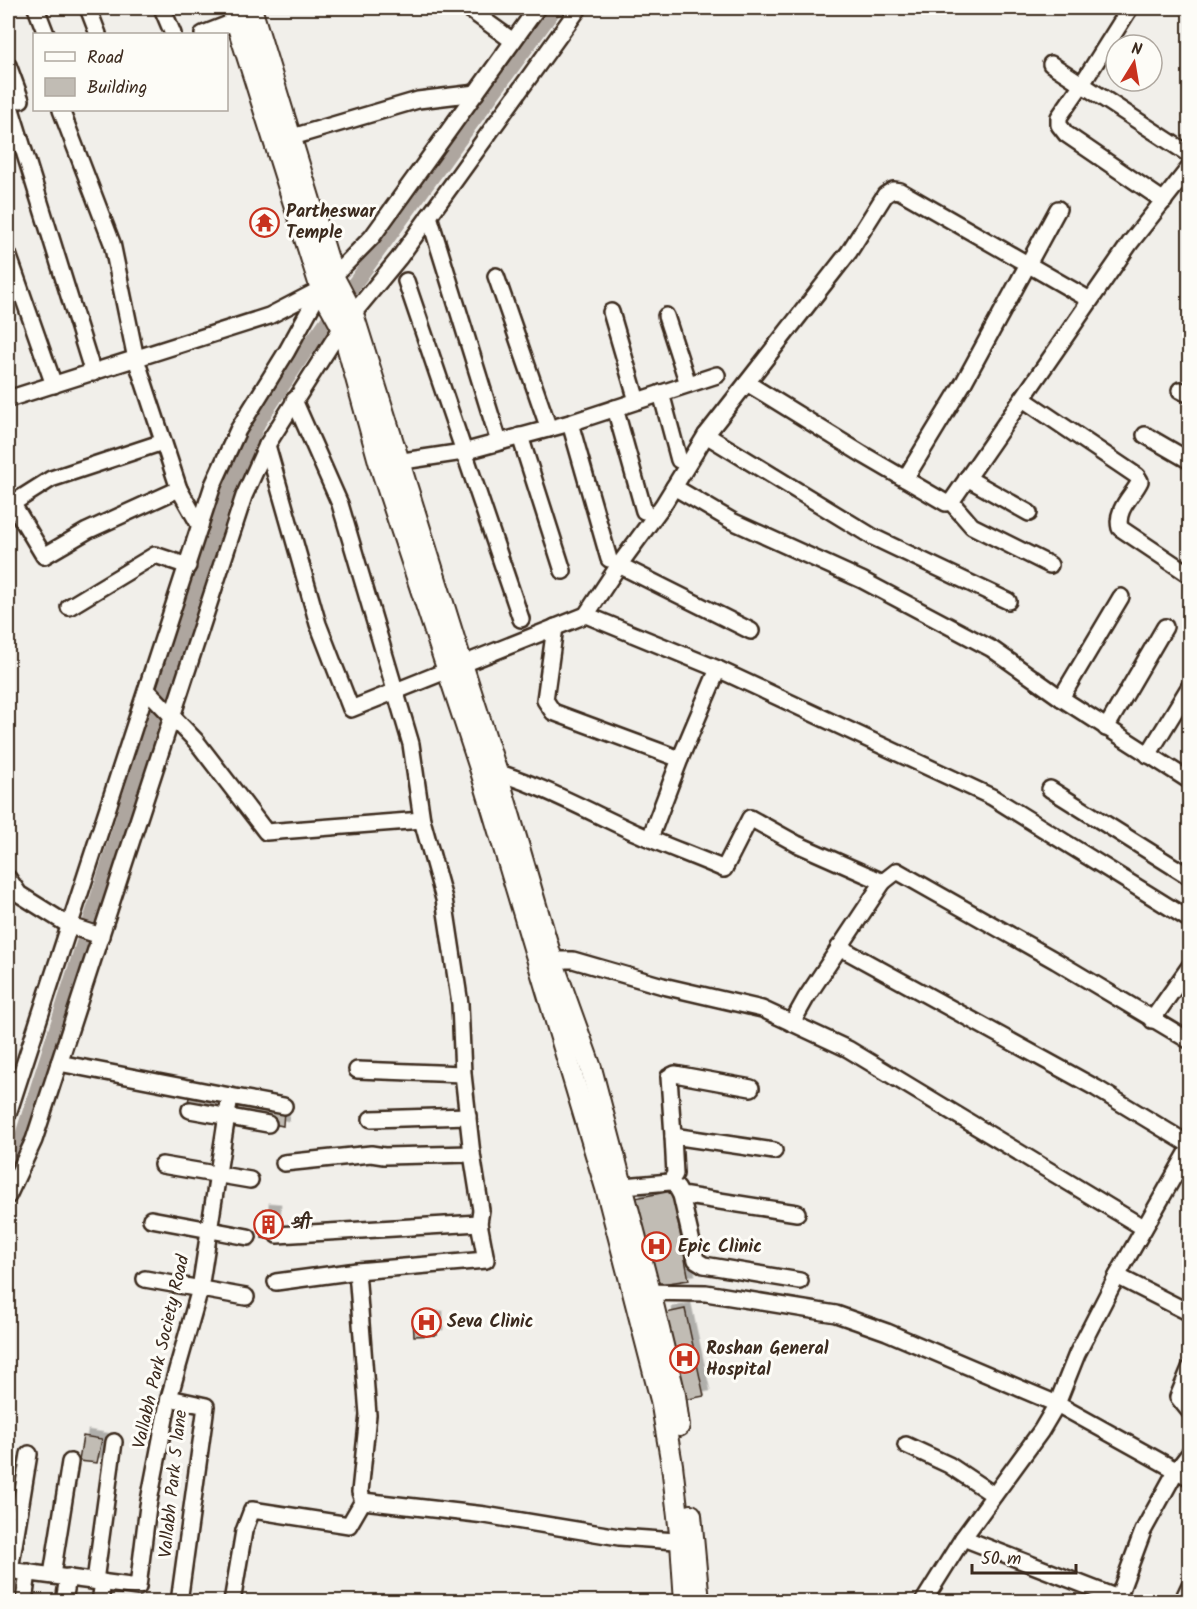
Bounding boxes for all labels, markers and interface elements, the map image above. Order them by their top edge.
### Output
legend [33,33,228,111]
north arrow [1104,33,1164,93]
text: N [1129,37,1144,63]
text: Road [87,44,124,73]
text: Building [87,74,147,103]
place label: Partheswar Temple [286,198,377,248]
temple icon: Partheswar Temple [249,206,281,238]
building icon: श्री [253,1208,285,1240]
place label: श्री [290,1210,313,1239]
hospital icon: Epic Clinic [641,1231,673,1263]
place label: Epic Clinic [678,1233,762,1262]
street label: Vallabh Park Society Road [126,1251,199,1452]
hospital icon: Seva Clinic [410,1306,442,1338]
place label: Seva Clinic [447,1308,533,1337]
place label: Roshan General Hospital [706,1335,829,1385]
hospital icon: Roshan General Hospital [669,1343,701,1375]
street label: Vallabh Park 5 lane [152,1408,196,1560]
scale bar [972,1537,1076,1575]
text: 50 m [981,1545,1021,1574]

